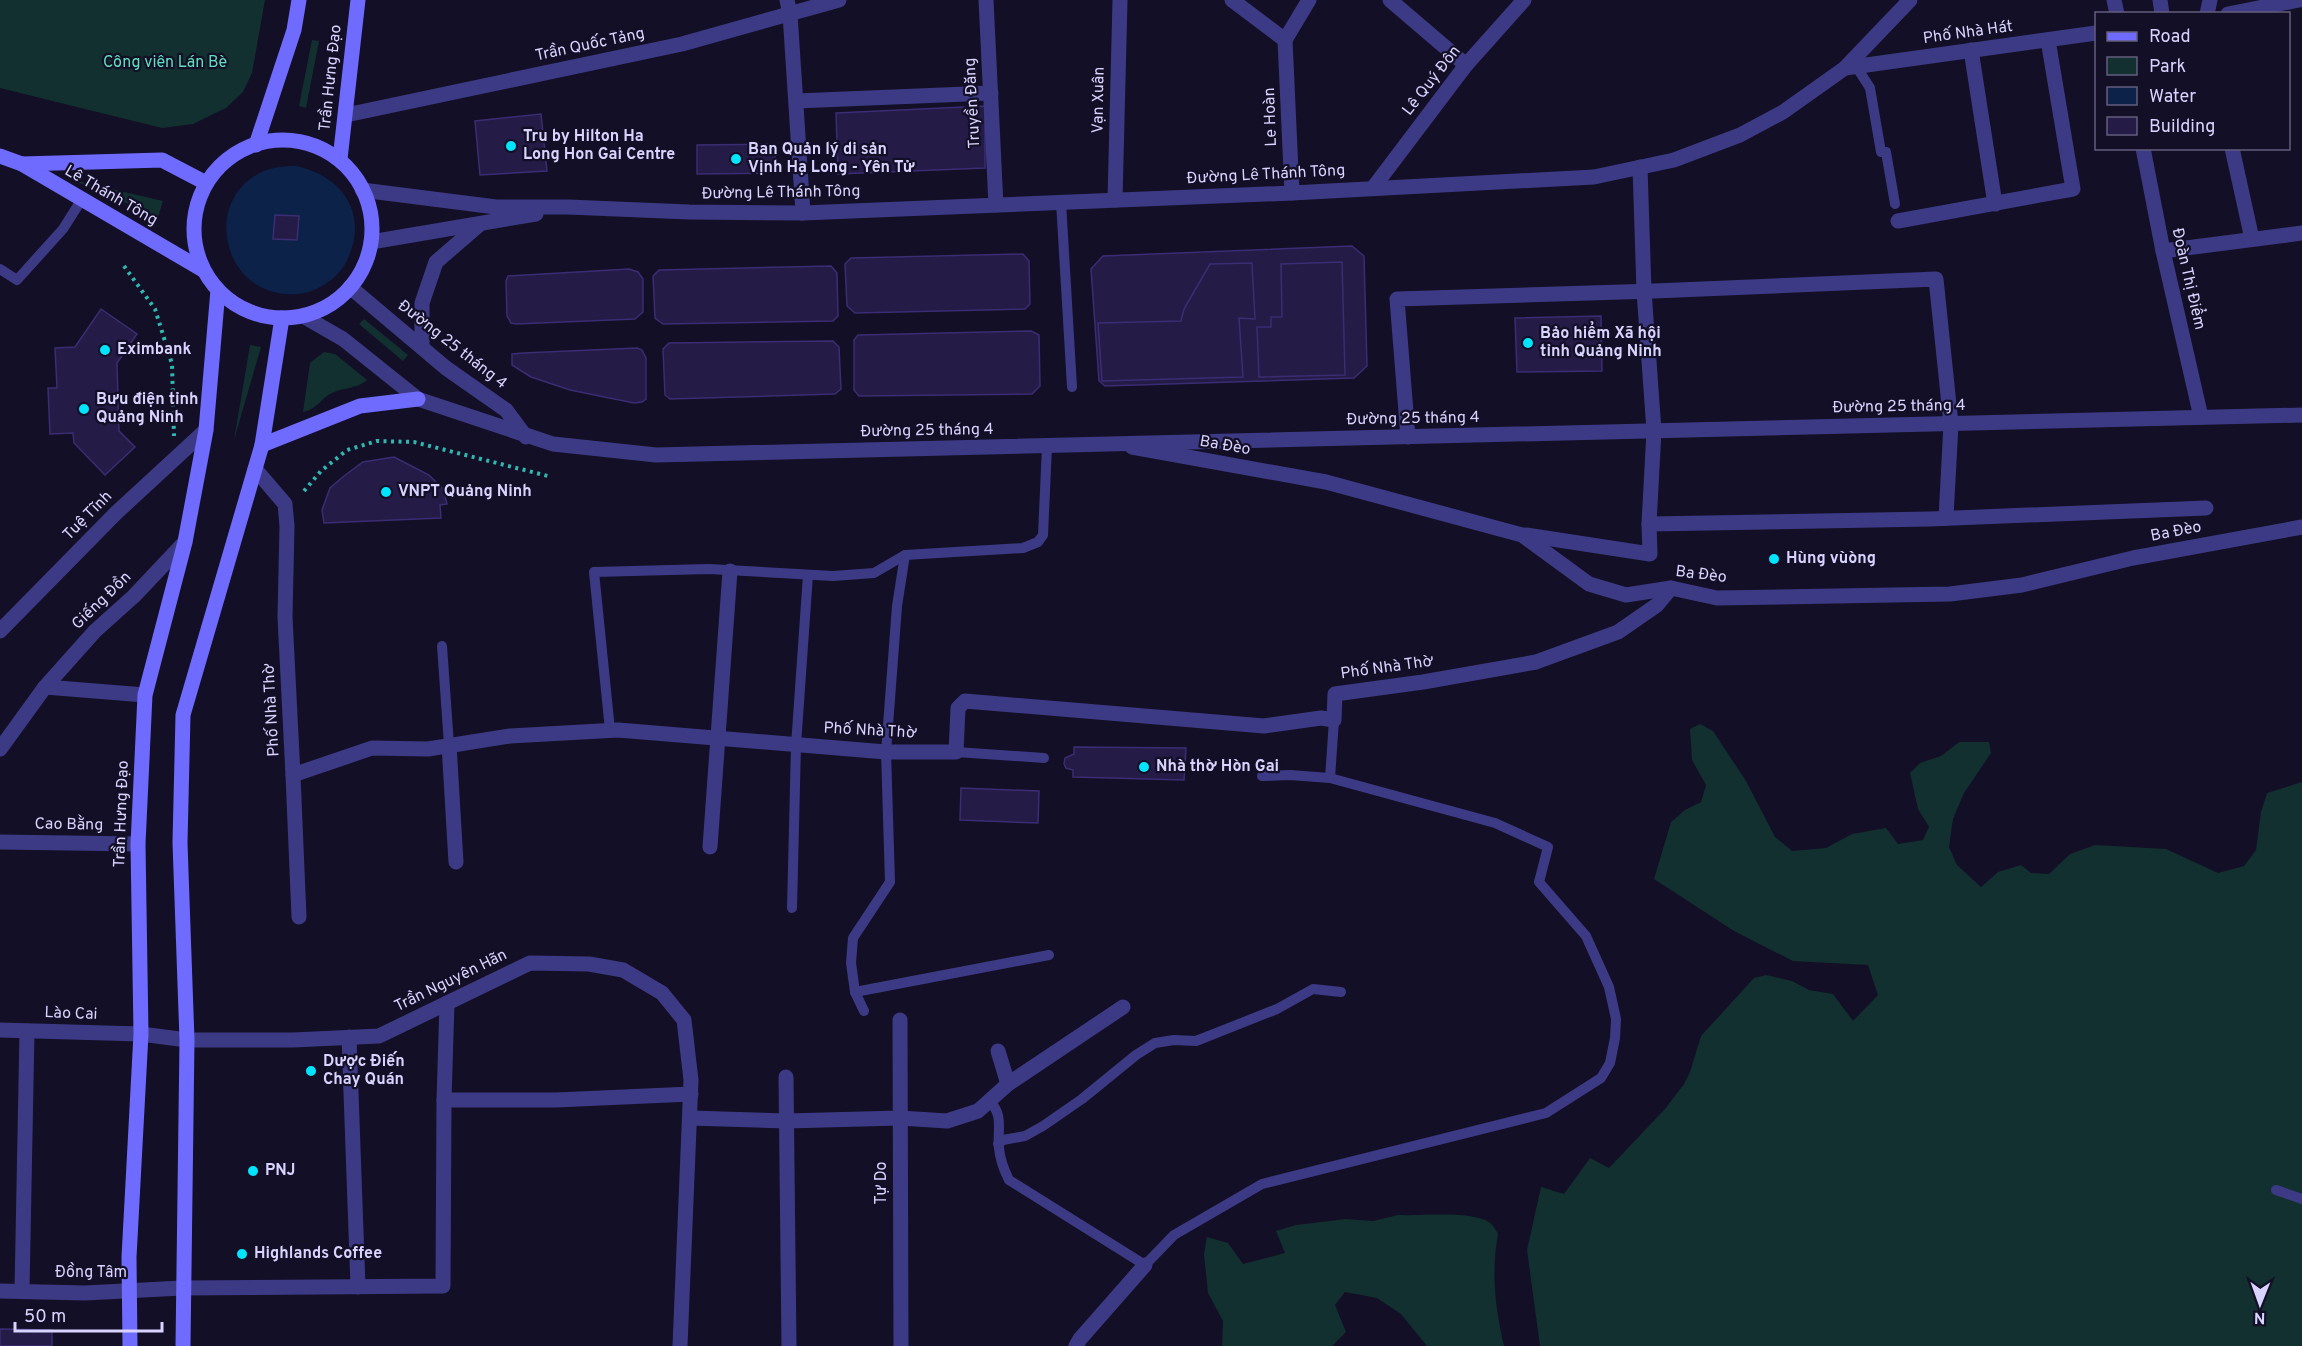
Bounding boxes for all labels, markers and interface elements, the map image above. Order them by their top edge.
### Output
legend [2095,12,2290,150]
street label: Phố Nhà Hát [1922,16,2014,49]
street label: Trần Hưng Đạo [314,23,347,132]
street label: Trần Quốc Tảng [533,23,647,66]
text: Road [2149,26,2191,49]
street label: Lê Quý Đôn [1398,42,1466,120]
park label: Công viên Lán Bè [103,53,227,73]
text: Park [2149,56,2186,79]
street label: Truyền Đăng [960,57,985,149]
street label: Vạn Xuân [1088,66,1110,134]
text: Water [2149,86,2196,109]
street label: Le Hoàn [1260,87,1282,147]
text: Building [2149,116,2215,139]
place label: Tru by Hilton Ha Long Hon Gai Centre [523,127,675,165]
marker: Tru by Hilton Ha Long Hon Gai Centre [504,139,518,153]
place label: Ban Quản lý di sản Vịnh Hạ Long - Yên Tử [748,140,915,178]
marker: Ban Quản lý di sản Vịnh Hạ Long - Yên Tử [729,152,743,166]
street label: Lê Thánh Tông [61,161,161,231]
street label: Đường Lê Thánh Tông [1186,161,1346,189]
street label: Đường Lê Thánh Tông [701,182,861,204]
street label: Đoàn Thị Điểm [2167,225,2212,332]
street label: Đường 25 tháng 4 [393,296,511,394]
place label: Bảo hiểm Xã hội tỉnh Quảng Ninh [1540,320,1662,362]
marker: Bảo hiểm Xã hội tỉnh Quảng Ninh [1521,336,1535,350]
place label: Eximbank [117,340,192,360]
marker: Eximbank [98,343,112,357]
place label: Bưu điện tỉnh Quảng Ninh [96,390,199,428]
street label: Đường 25 tháng 4 [1832,396,1966,418]
marker: Bưu điện tỉnh Quảng Ninh [77,402,91,416]
street label: Đường 25 tháng 4 [1346,408,1480,430]
street label: Đường 25 tháng 4 [860,420,994,442]
street label: Ba Đèo [1198,432,1252,460]
place label: VNPT Quảng Ninh [398,482,532,502]
marker: VNPT Quảng Ninh [379,485,393,499]
street label: Tuệ Tĩnh [59,487,117,545]
street label: Ba Đèo [2149,517,2203,547]
place label: Hùng vùòng [1786,549,1876,569]
marker: Hùng vùòng [1767,552,1781,566]
street label: Ba Đèo [1674,562,1728,588]
street label: Giếng Đồn [67,567,136,634]
street label: Phố Nhà Thờ [1339,651,1435,684]
street label: Phố Nhà Thờ [259,663,284,757]
street label: Phố Nhà Thờ [823,718,917,743]
place label: Nhà thờ Hòn Gai [1156,757,1279,777]
street label: Trần Hưng Đạo [109,760,134,868]
marker: Nhà thờ Hòn Gai [1137,760,1151,774]
street label: Cao Bằng [34,812,104,836]
street label: Trần Nguyên Hãn [391,944,511,1017]
street label: Lào Cai [44,1003,98,1025]
place label: Dược Điến Chay Quán [323,1051,405,1090]
marker: Dược Điến Chay Quán [304,1064,318,1078]
place label: PNJ [265,1161,295,1181]
street label: Tự Do [872,1161,892,1205]
marker: PNJ [246,1164,260,1178]
place label: Highlands Coffee [254,1244,382,1264]
marker: Highlands Coffee [235,1247,249,1261]
street label: Đồng Tâm [55,1262,127,1283]
north arrow [2230,1274,2290,1334]
scale bar [15,1295,162,1333]
text: 50 m [24,1306,66,1329]
text: N [2254,1307,2266,1327]

